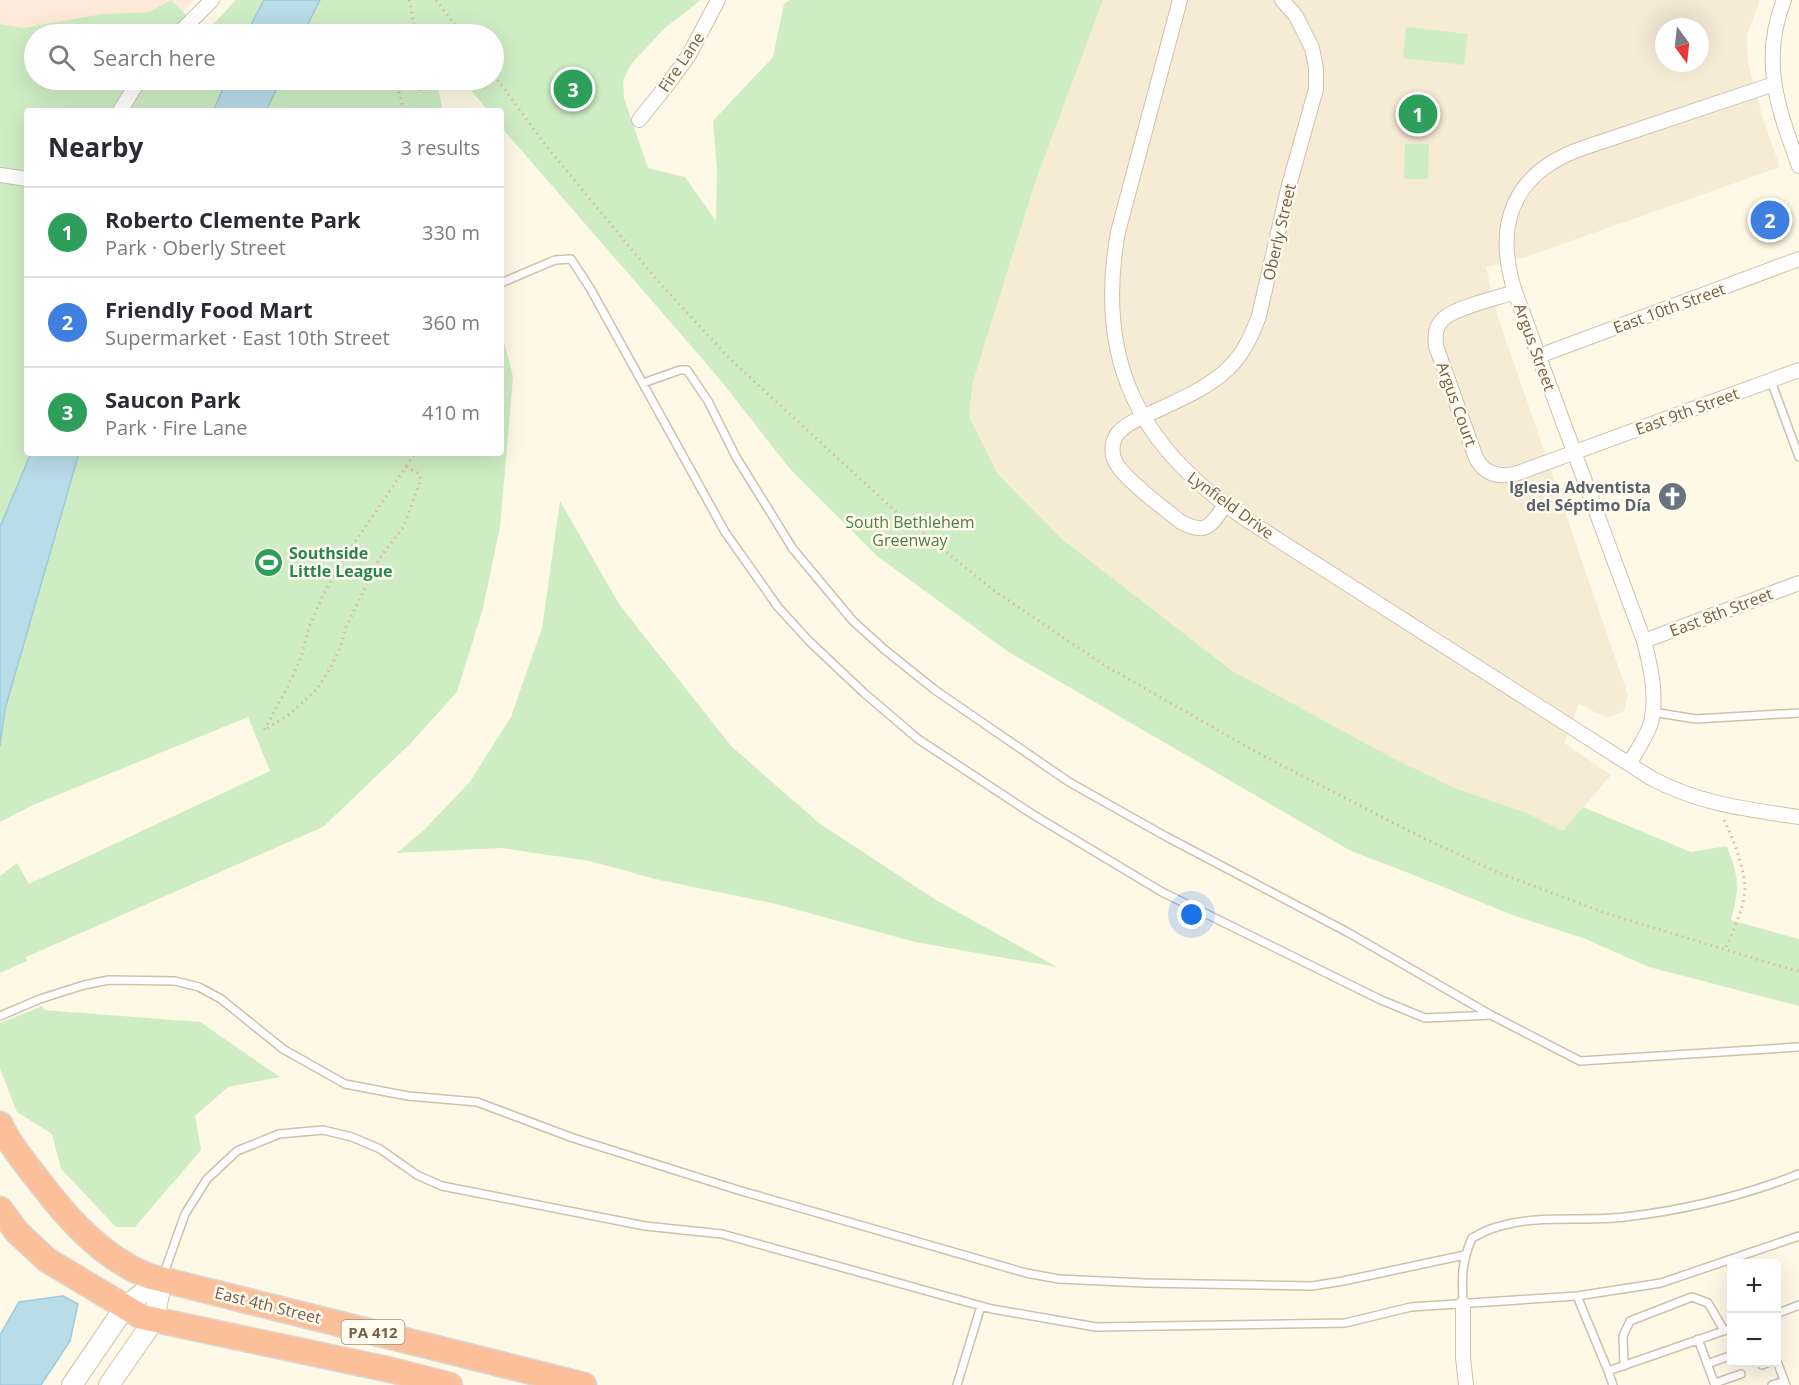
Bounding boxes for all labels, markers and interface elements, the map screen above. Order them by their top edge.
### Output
north arrow [1655,18,1709,72]
search box [24,24,504,90]
street label: Fire Lane [653,28,709,96]
icon: search [45,41,78,74]
text: Search here [93,42,216,72]
pin: 3 [554,66,592,112]
pin: 1 [1398,92,1438,136]
text: Nearby [48,129,143,165]
text: 3 results [400,134,480,161]
street label: Oberly Street [1257,181,1301,283]
pin: 2 [1750,198,1790,242]
text: Roberto Clemente Park [105,204,361,234]
text: 1 [62,219,73,246]
text: 330 m [422,219,480,246]
text: Park · Oberly Street [105,234,286,261]
street label: East 10th Street [1610,277,1728,339]
text: Friendly Food Mart [105,294,313,324]
street label: Argus Street [1509,300,1561,394]
text: 2 [62,309,73,336]
text: 360 m [422,309,480,336]
text: Supermarket · East 10th Street [105,324,390,351]
street label: Argus Court [1431,359,1483,450]
street label: East 9th Street [1632,382,1742,440]
text: Saucon Park [105,384,241,414]
text: 3 [62,399,73,426]
text: 410 m [422,399,480,426]
text: Park · Fire Lane [105,414,248,441]
street label: Lynfield Drive [1183,466,1279,544]
place label: Iglesia Adventista del Séptimo Día [1509,476,1651,516]
church icon: Iglesia Adventista del Séptimo Día [1656,480,1688,512]
park label: South Bethlehem Greenway [845,511,975,551]
place label: Southside Little League [289,542,392,582]
sports icon: Southside Little League [252,546,284,578]
street label: East 8th Street [1666,582,1776,642]
your location [1177,900,1206,929]
map controls [1727,1259,1781,1367]
button: + [1727,1259,1781,1313]
street label: East 4th Street [213,1281,324,1329]
button: − [1727,1313,1781,1367]
road number: PA 412 [342,1320,404,1344]

